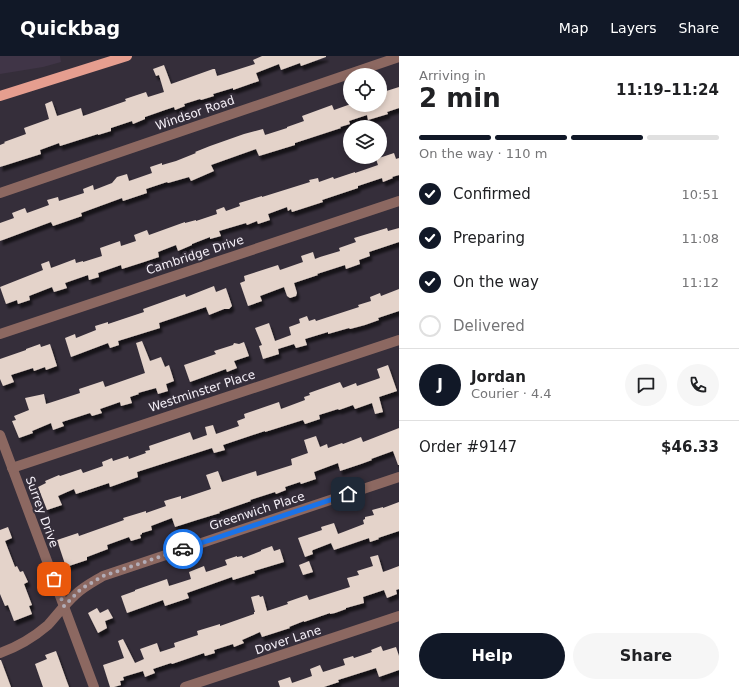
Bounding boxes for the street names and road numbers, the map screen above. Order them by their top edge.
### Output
street label: Windsor Road [154,93,236,133]
street label: Cambridge Drive [144,233,246,277]
street label: Westminster Place [147,367,257,415]
street label: Surrey Drive [23,474,61,550]
street label: Greenwich Place [208,489,306,533]
street label: Dover Lane [253,623,323,657]

